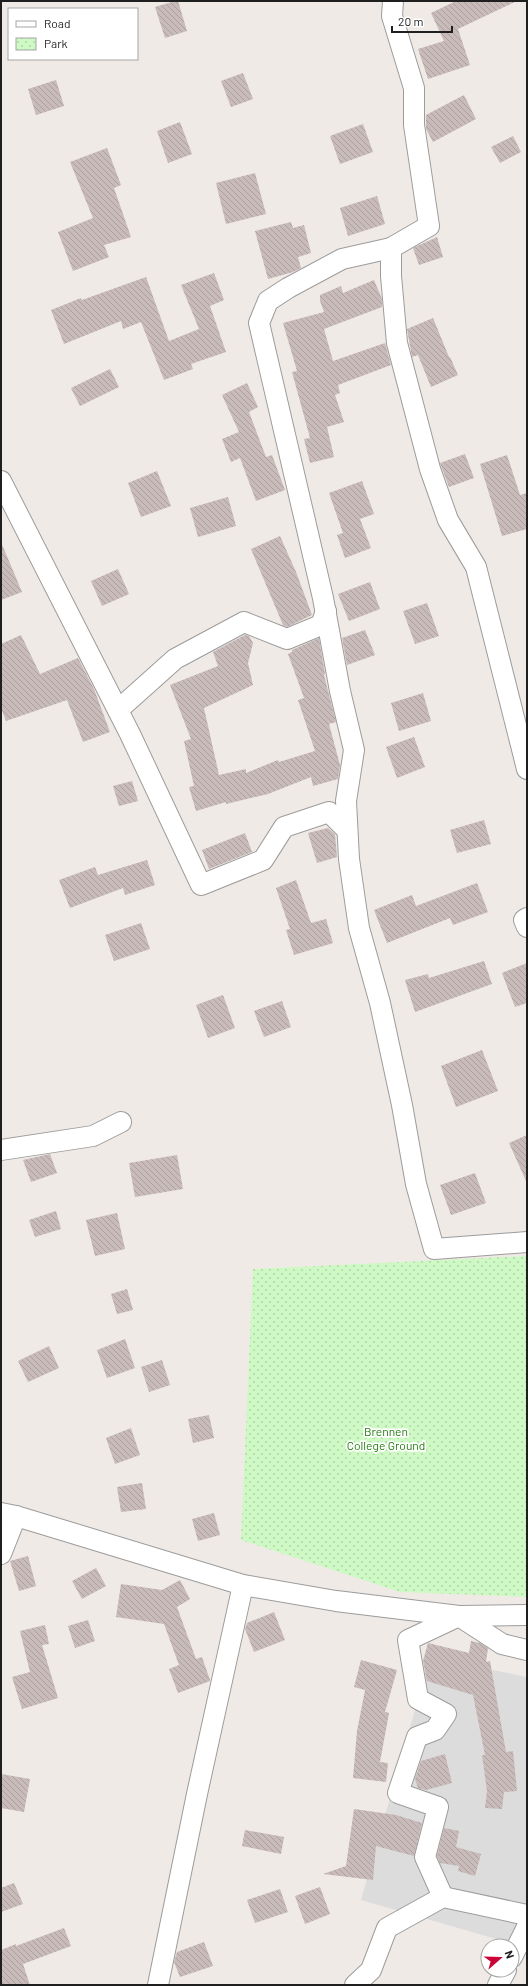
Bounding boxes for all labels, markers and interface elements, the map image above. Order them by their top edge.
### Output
legend [8,8,138,60]
scale bar [392,8,452,34]
text: 20 m [398,14,424,28]
text: Road [44,16,71,30]
text: Park [44,36,68,50]
park label: Brennen College Ground [347,1424,425,1452]
north arrow [480,1938,520,1978]
text: N [503,1949,517,1960]

